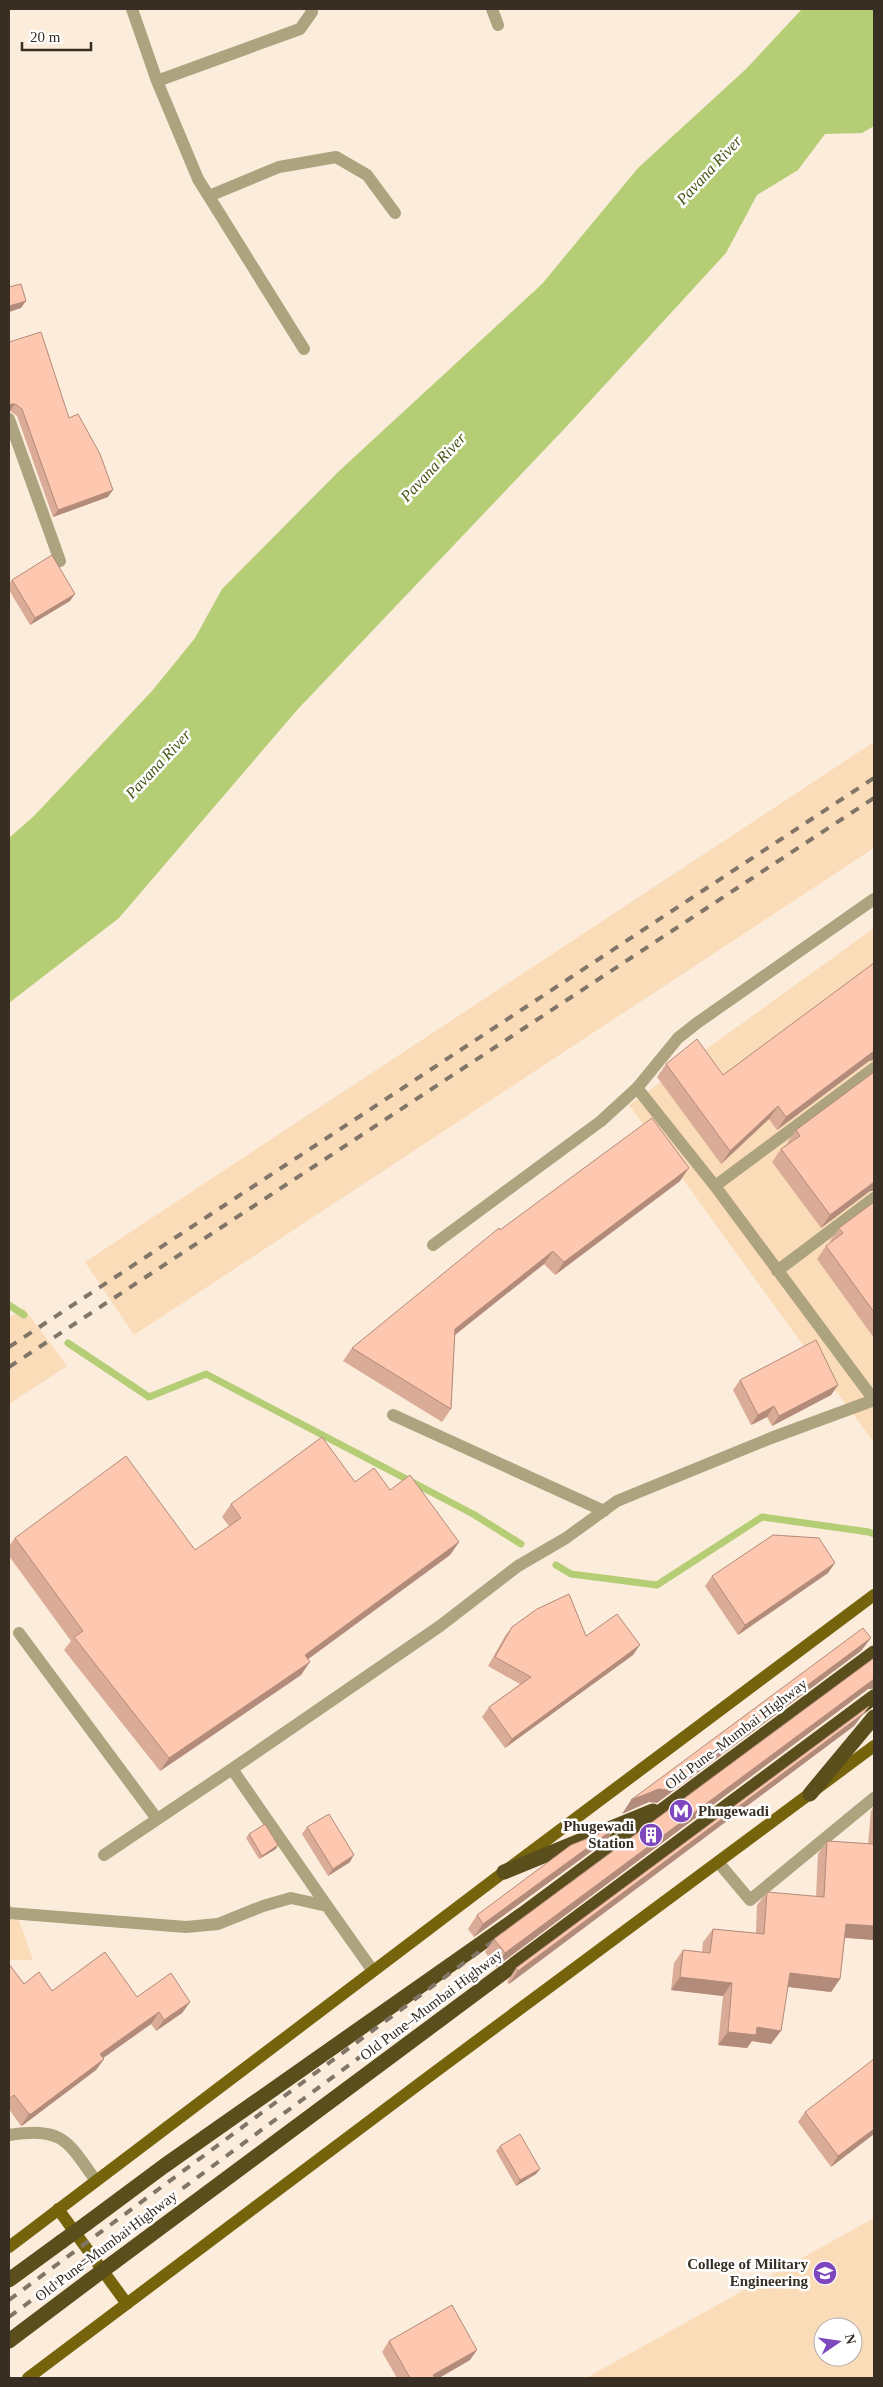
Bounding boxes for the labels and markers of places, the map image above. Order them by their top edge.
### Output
metro station icon: Phugewadi [668,1798,694,1824]
place label: Phugewadi [698,1803,769,1819]
place label: Phugewadi Station [563,1818,635,1851]
building icon: Phugewadi Station [638,1822,664,1848]
place label: College of Military Engineering [687,2256,808,2289]
school or university icon: College of Military Engineering [812,2260,838,2286]

